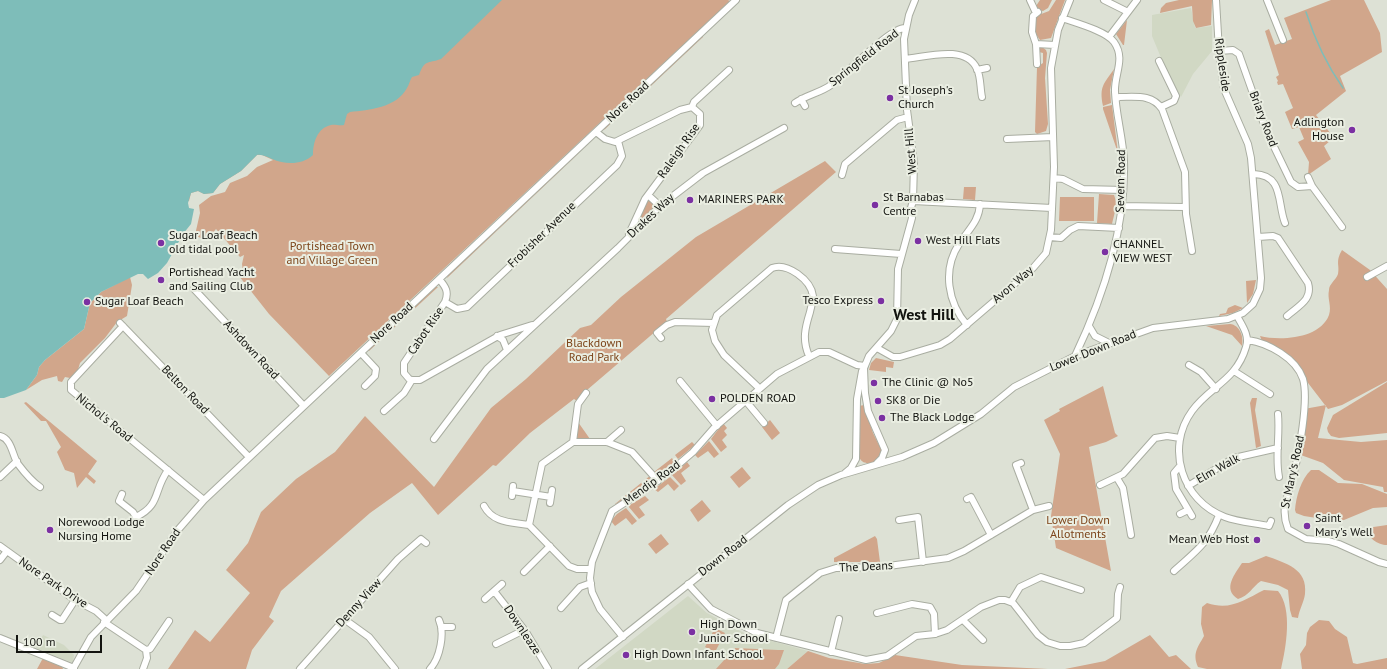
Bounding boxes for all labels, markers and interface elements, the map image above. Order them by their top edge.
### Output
street label: Springfield Road [826,26,902,90]
street label: Rippleside [1211,37,1233,93]
street label: Nore Road [604,79,652,125]
place label: St Joseph's Church [898,84,953,112]
street label: Briary Road [1246,89,1280,149]
marker: St Joseph's Church [885,93,895,103]
place label: Adlington House [1294,116,1344,144]
street label: Raleigh Rise [655,121,703,181]
marker: Adlington House [1347,125,1357,135]
street label: West Hill [902,127,920,175]
street label: Severn Road [1113,149,1129,213]
street label: Drakes Way [625,191,677,241]
place label: St Barnabas Centre [883,191,944,219]
place label: MARINERS PARK [698,193,784,207]
marker: MARINERS PARK [685,195,695,205]
street label: Frobisher Avenue [505,199,579,271]
marker: St Barnabas Centre [870,200,880,210]
place label: Sugar Loaf Beach old tidal pool [169,229,257,257]
place label: West Hill Flats [926,234,1000,248]
marker: West Hill Flats [913,236,923,246]
marker: Sugar Loaf Beach old tidal pool [156,238,166,248]
place label: CHANNEL VIEW WEST [1113,238,1172,266]
park label: Portishead Town and Village Green [287,240,377,268]
marker: CHANNEL VIEW WEST [1100,247,1110,257]
street label: Avon Way [990,263,1036,307]
place label: Portishead Yacht and Sailing Club [169,266,255,294]
marker: Portishead Yacht and Sailing Club [156,275,166,285]
place label: Tesco Express [803,294,873,308]
place label: Sugar Loaf Beach [95,295,183,309]
marker: Tesco Express [876,296,886,306]
marker: Sugar Loaf Beach [82,297,92,307]
street label: Nore Road [368,300,416,346]
street label: Cabot Rise [405,304,447,358]
district label: West Hill [893,305,955,325]
street label: Ashdown Road [220,318,282,382]
street label: Lower Down Road [1048,327,1138,375]
park label: Blackdown Road Park [566,337,622,365]
street label: Belton Road [158,363,212,417]
place label: The Clinic @ No5 [882,376,974,390]
marker: The Clinic @ No5 [869,378,879,388]
street label: Nichol's Road [73,391,135,445]
place label: POLDEN ROAD [720,392,796,406]
marker: POLDEN ROAD [707,394,717,404]
place label: SK8 or Die [886,394,940,408]
marker: SK8 or Die [873,396,883,406]
place label: The Black Lodge [890,411,974,425]
marker: The Black Lodge [877,413,887,423]
street label: St Mary's Road [1278,434,1308,510]
street label: Elm Walk [1194,451,1242,487]
street label: Mendip Road [621,458,683,508]
place label: Saint Mary's Well [1315,512,1373,540]
park label: Lower Down Allotments [1046,514,1110,542]
place label: Norewood Lodge Nursing Home [58,516,145,544]
marker: Saint Mary's Well [1302,521,1312,531]
marker: Norewood Lodge Nursing Home [45,525,55,535]
street label: Nore Road [142,526,184,578]
street label: Down Road [696,532,750,580]
place label: Mean Web Host [1169,533,1249,547]
marker: Mean Web Host [1252,535,1262,545]
street label: Nore Park Drive [16,555,90,611]
street label: The Deans [839,558,893,576]
street label: Denny View [333,576,385,630]
street label: Downleaze [500,603,544,657]
place label: High Down Junior School [700,618,768,646]
scale bar [18,627,104,653]
marker: High Down Junior School [687,627,697,637]
text: 100 m [23,634,56,649]
place label: High Down Infant School [634,648,763,662]
marker: High Down Infant School [621,650,631,660]

